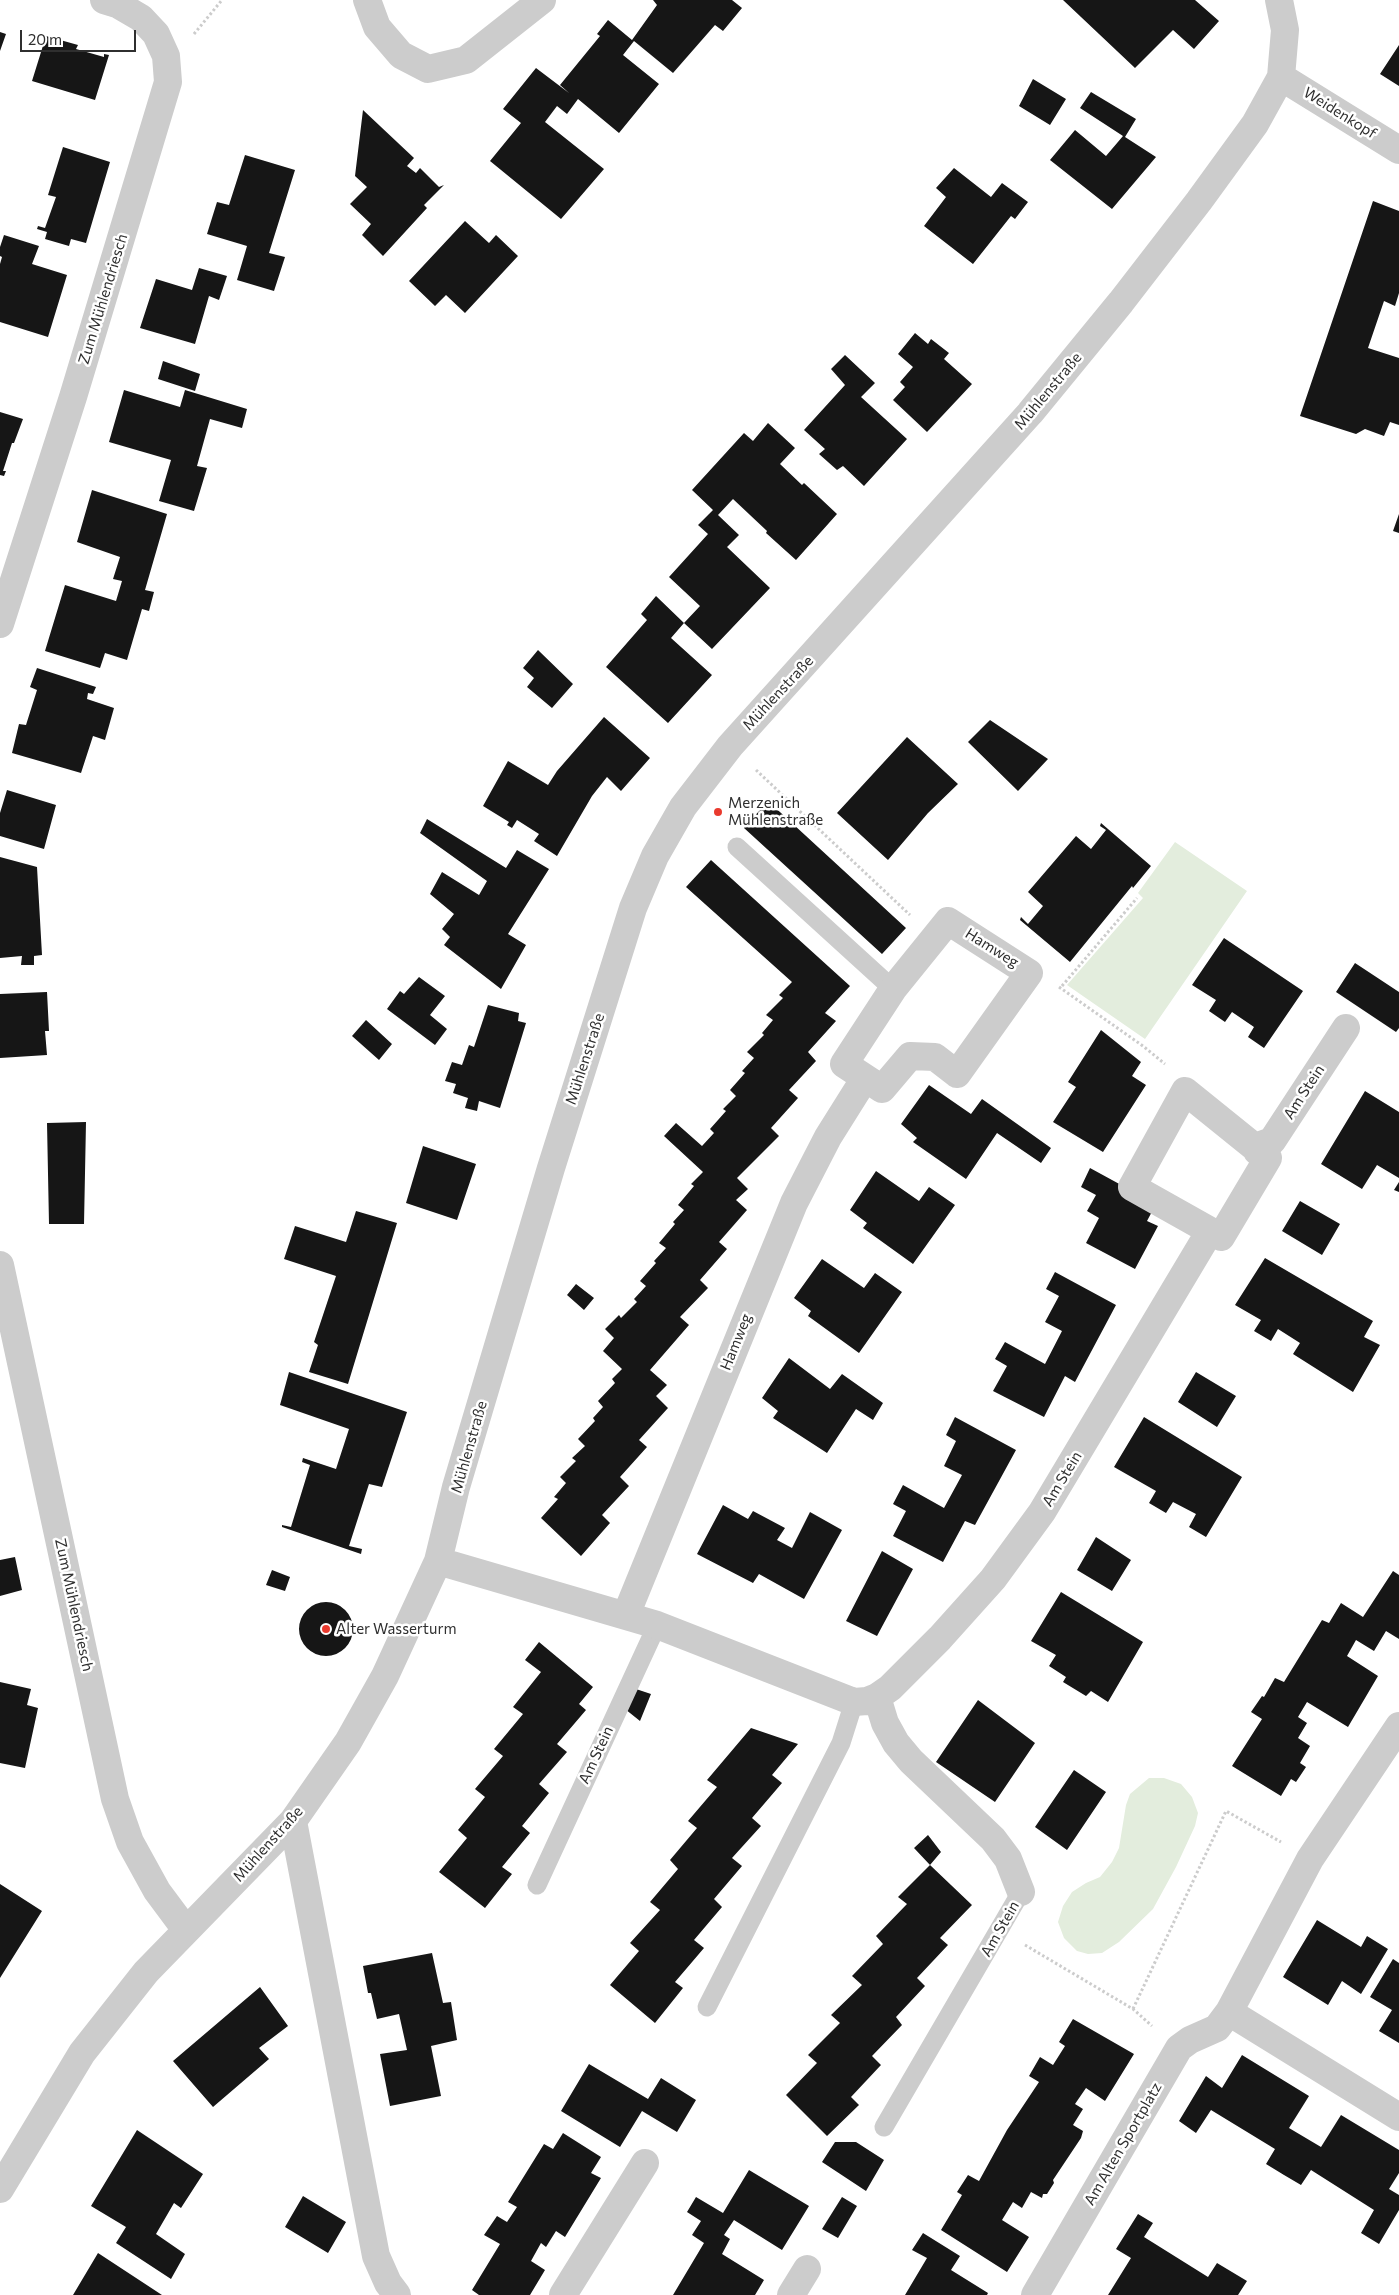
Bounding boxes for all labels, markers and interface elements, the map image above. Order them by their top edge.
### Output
scale bar [22,20,139,52]
text: 20 m [28,30,62,48]
street label: Weidenkopf [1300,83,1380,143]
street label: Zum Mühlendriesch [75,232,131,366]
street label: Mühlenstraße [1010,349,1086,433]
street label: Mühlenstraße [739,652,817,734]
place label: Merzenich Mühlenstraße [728,794,823,829]
marker: Merzenich Mühlenstraße [712,806,724,818]
street label: Hamweg [962,925,1022,971]
street label: Mühlenstraße [562,1011,608,1107]
street label: Am Stein [1280,1061,1328,1123]
street label: Hamweg [716,1311,756,1373]
street label: Mühlenstraße [447,1399,491,1495]
street label: Am Stein [1038,1448,1086,1510]
street label: Zum Mühlendriesch [51,1537,97,1673]
place label: Alter Wasserturm [336,1620,456,1638]
marker: Alter Wasserturm [320,1623,332,1635]
street label: Am Stein [575,1723,617,1787]
street label: Mühlenstraße [229,1803,307,1885]
street label: Am Stein [977,1898,1023,1960]
street label: Am Alten Sportplatz [1081,2079,1165,2209]

